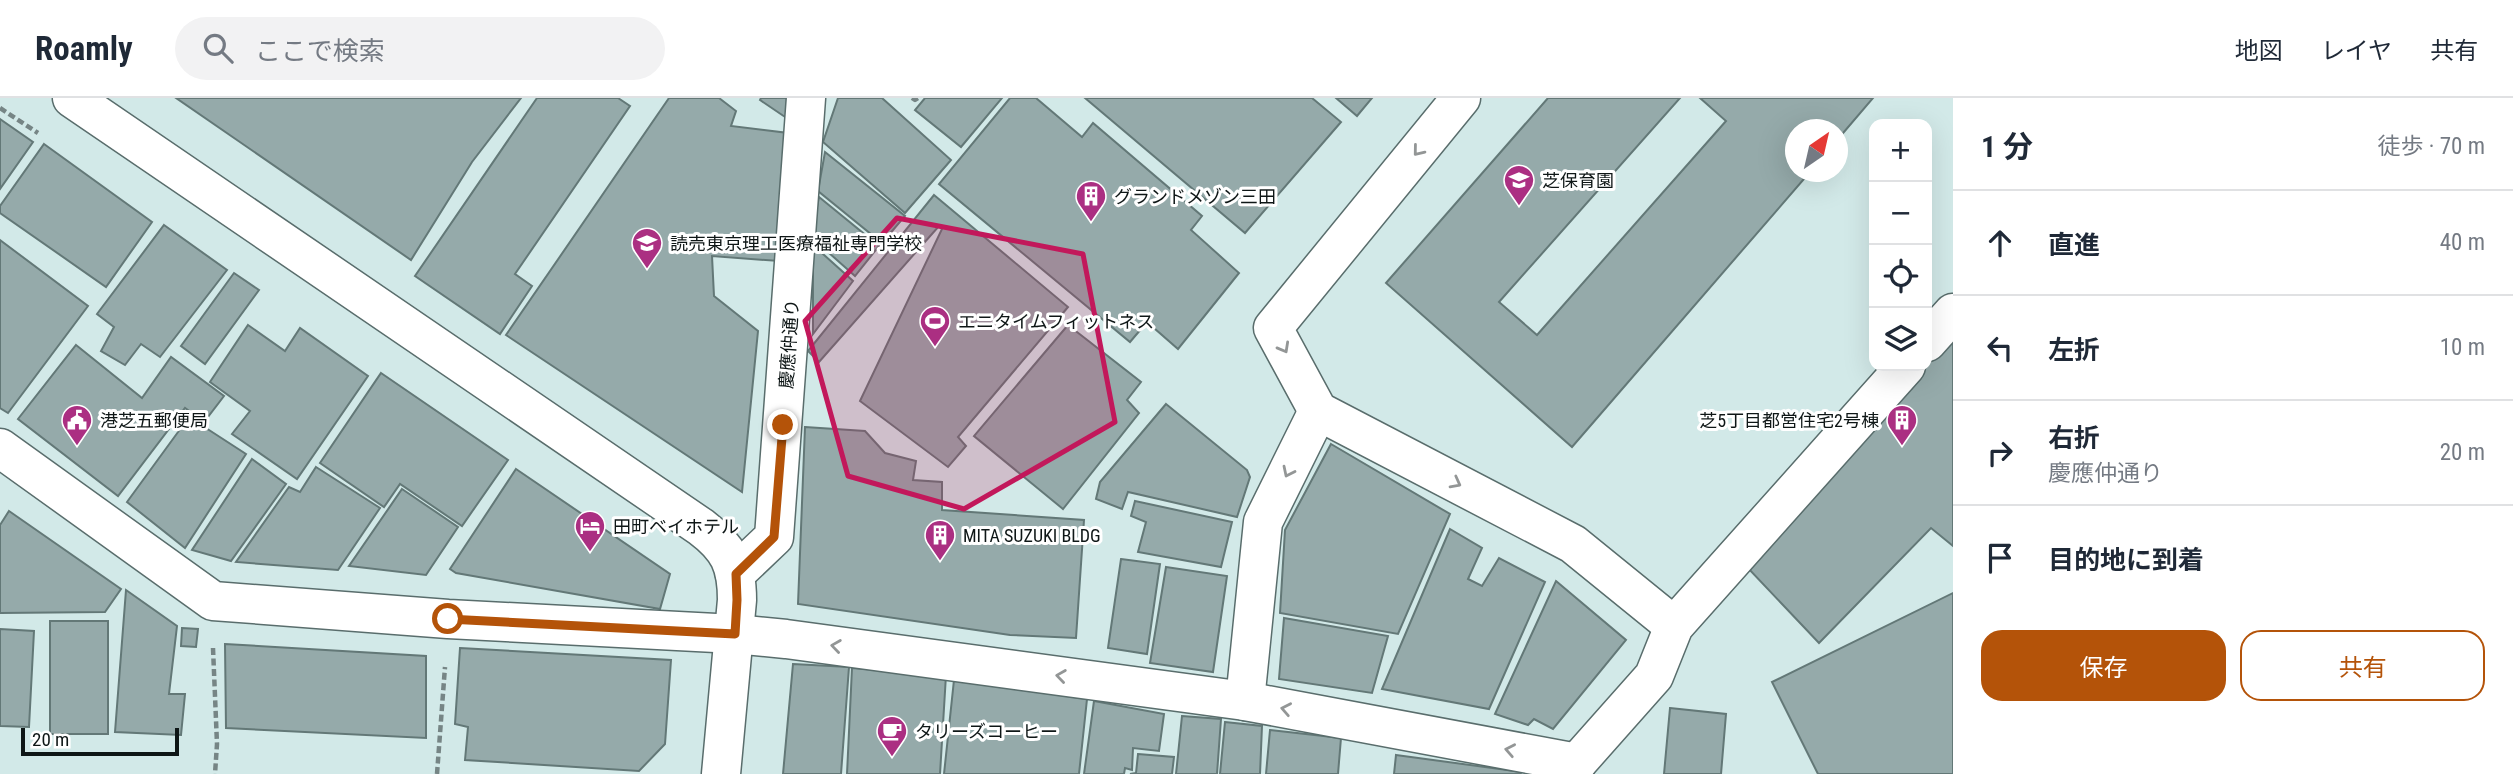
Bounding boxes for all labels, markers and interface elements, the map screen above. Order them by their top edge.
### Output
search box [175,17,665,80]
text: Roamly [35,29,133,68]
icon: search [199,29,237,67]
text: ここで検索 [255,36,385,66]
text: 地図 [2235,37,2283,65]
text: レイヤ [2321,37,2392,65]
text: 共有 [2430,37,2478,65]
north arrow [1785,119,1848,182]
map controls [1869,119,1932,371]
button: + [1869,119,1932,182]
text: 1 分 [1981,129,2033,164]
text: 徒歩 · 70 m [2378,133,2485,160]
one-way arrow [1413,143,1426,155]
school or university icon: 芝保育園 [1502,163,1536,207]
place label: 芝保育園 [1542,170,1614,191]
building icon: グランドメゾン三田 [1074,179,1108,223]
button: − [1869,182,1932,245]
place label: グランドメゾン三田 [1114,186,1276,207]
icon: ahead [1981,224,2019,262]
school or university icon: 読売東京理工医療福祉専門学校 [630,226,664,270]
text: 40 m [2440,229,2485,256]
text: 直進 [2048,230,2100,260]
place label: 読売東京理工医療福祉専門学校 [670,233,922,254]
button: locate [1869,245,1932,308]
street label: 慶應仲通り [775,298,803,390]
sports icon: エニタイムフィットネス [918,304,952,348]
button: layers [1869,308,1932,371]
place label: エニタイムフィットネス [958,311,1154,332]
icon: left [1981,329,2019,367]
text: 10 m [2440,334,2485,361]
text: 左折 [2048,335,2100,365]
one-way arrow [1276,341,1289,353]
public building icon: 港芝五郵便局 [60,403,94,447]
building icon: 芝5丁目都営住宅2号棟 [1885,403,1919,447]
route end [767,409,798,440]
place label: 港芝五郵便局 [100,410,208,431]
place label: 芝5丁目都営住宅2号棟 [1699,410,1879,431]
text: 右折 [2048,423,2100,453]
icon: right [1981,434,2019,472]
text: 20 m [2440,439,2485,466]
text: 慶應仲通り [2048,460,2163,487]
one-way arrow [1282,465,1296,477]
one-way arrow [1449,475,1461,488]
hotel icon: 田町ベイホテル [573,509,607,553]
place label: 田町ベイホテル [613,516,739,537]
building icon: MITA SUZUKI BLDG [923,518,957,562]
place label: MITA SUZUKI BLDG [963,525,1101,546]
icon: arrive [1981,539,2019,577]
text: 目的地に到着 [2048,545,2204,575]
route start [432,603,463,634]
button: 保存 [1981,630,2226,701]
button: 共有 [2240,630,2485,701]
one-way arrow [830,638,841,653]
one-way arrow [1055,669,1067,684]
one-way arrow [1280,702,1292,717]
cafe icon: タリーズコーヒー [875,714,909,758]
place label: タリーズコーヒー [915,721,1058,742]
scale bar [21,725,178,757]
text: 20 m [32,728,69,751]
one-way arrow [1504,744,1516,759]

